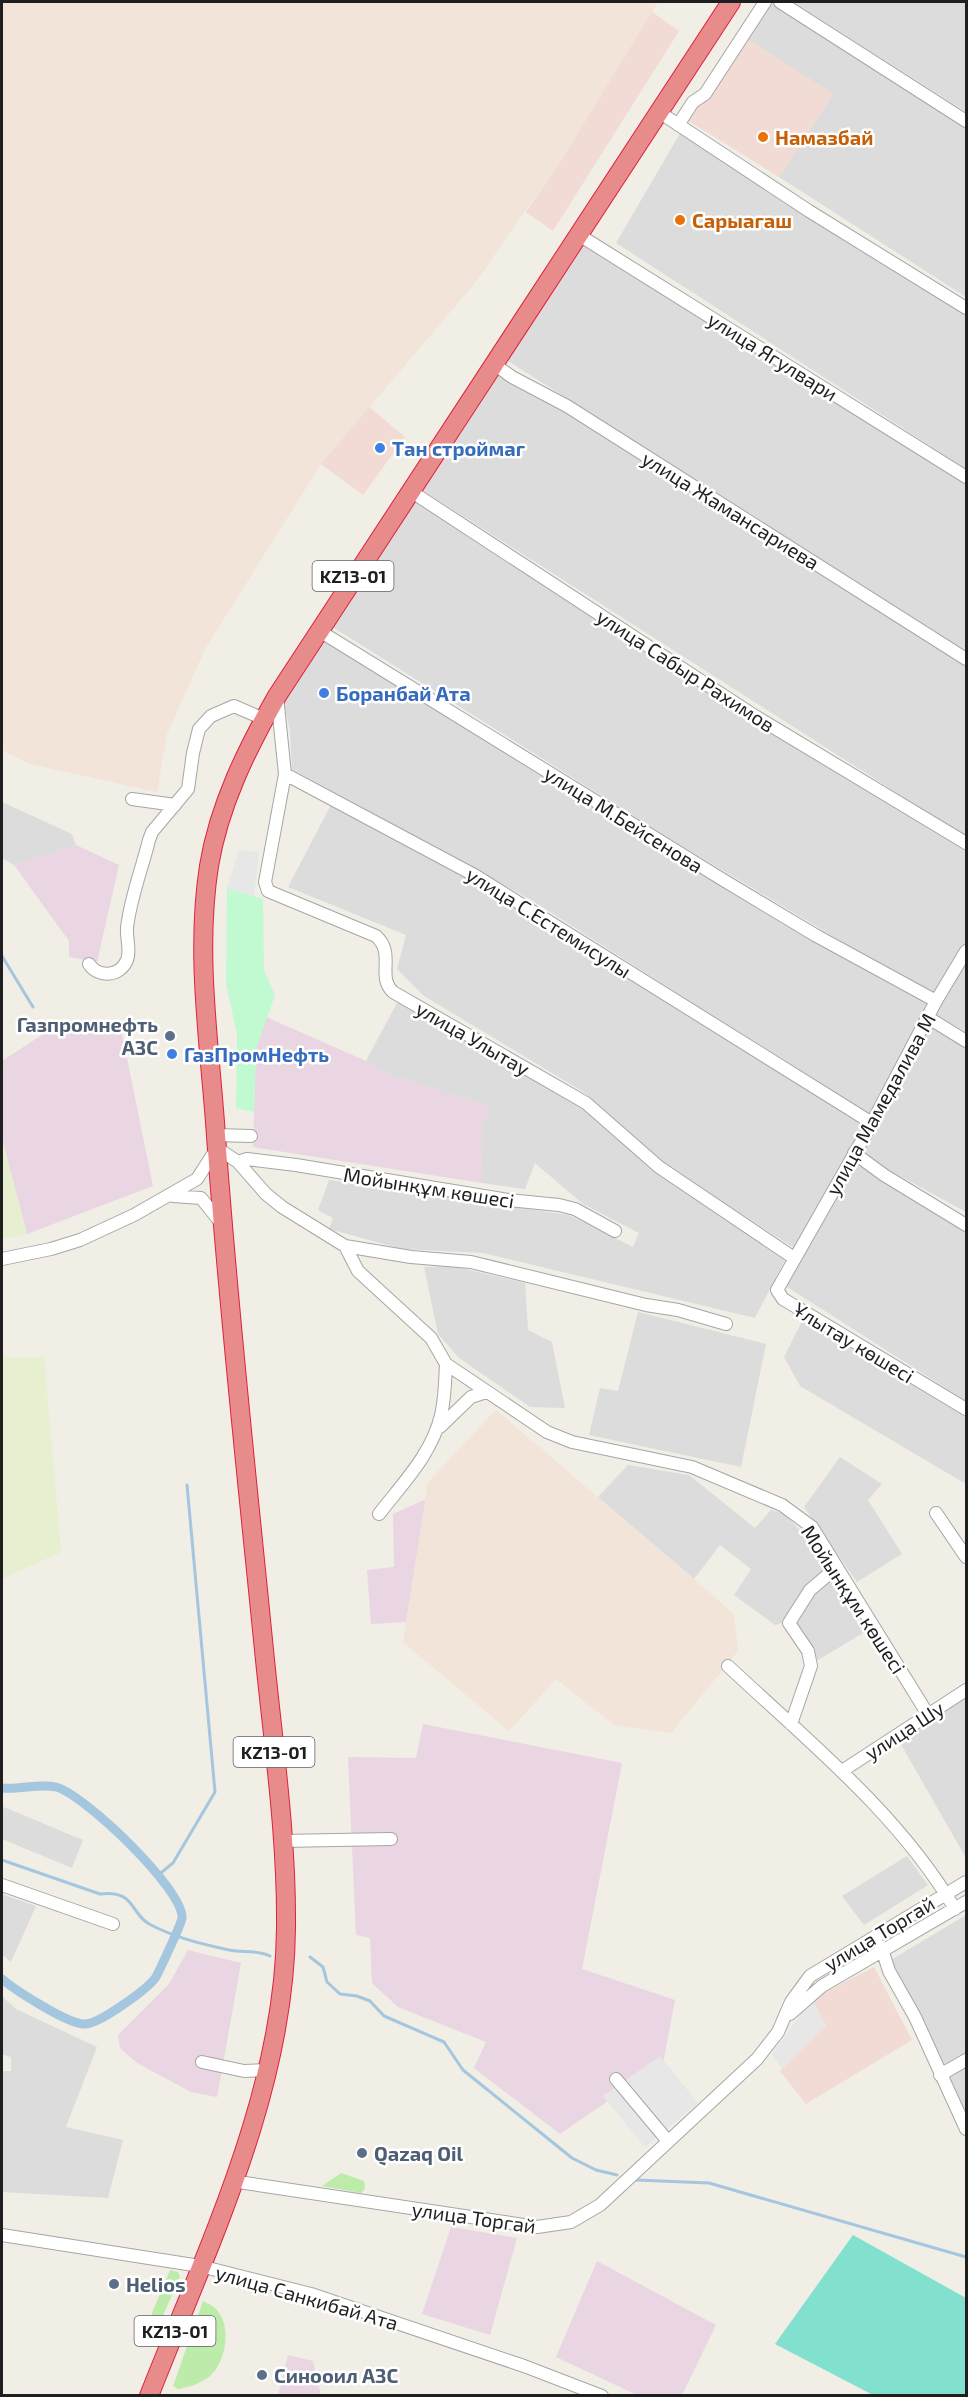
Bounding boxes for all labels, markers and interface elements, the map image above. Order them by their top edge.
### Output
place label: Намазбай [775,125,873,149]
marker: Намазбай [756,130,770,144]
place label: Сарыагаш [692,208,792,232]
marker: Сарыагаш [673,213,687,227]
street label: улица Ягулвари [703,306,842,406]
place label: Тан строймаг [392,436,526,460]
marker: Тан строймаг [373,441,387,455]
street label: улица Жамансариева [637,446,824,575]
road number: KZ13-01 [312,561,394,591]
street label: улица Сабыр Рахимов [592,603,780,737]
place label: Боранбай Ата [336,681,471,705]
marker: Боранбай Ата [317,686,331,700]
street label: улица М.Бейсенова [540,760,708,878]
street label: улица С.Естемисулы [462,862,636,983]
street label: улица Улытау [411,996,534,1081]
street label: улица Мамедалива М [820,1009,941,1200]
place label: Газпромнефть АЗС [17,1012,158,1059]
marker: Газпромнефть АЗС [163,1029,177,1043]
place label: ГазПромНефть [184,1042,329,1066]
marker: ГазПромНефть [165,1047,179,1061]
street label: Мойынқұм көшесі [342,1162,516,1212]
street label: Ұлытау көшесі [789,1297,919,1388]
street label: Мойынқұм көшесі [797,1520,911,1678]
street label: улица Шу [860,1695,949,1765]
road number: KZ13-01 [234,1737,314,1767]
street label: улица Торгай [819,1891,939,1976]
place label: Qazaq Oil [374,2141,464,2166]
marker: Qazaq Oil [355,2146,369,2160]
street label: улица Торгай [410,2196,537,2239]
street label: улица Санкибай Ата [213,2259,401,2336]
place label: Helios [126,2272,186,2296]
marker: Helios [107,2277,121,2291]
road number: KZ13-01 [134,2316,216,2346]
place label: Синооил АЗС [274,2363,398,2387]
marker: Синооил АЗС [255,2368,269,2382]

